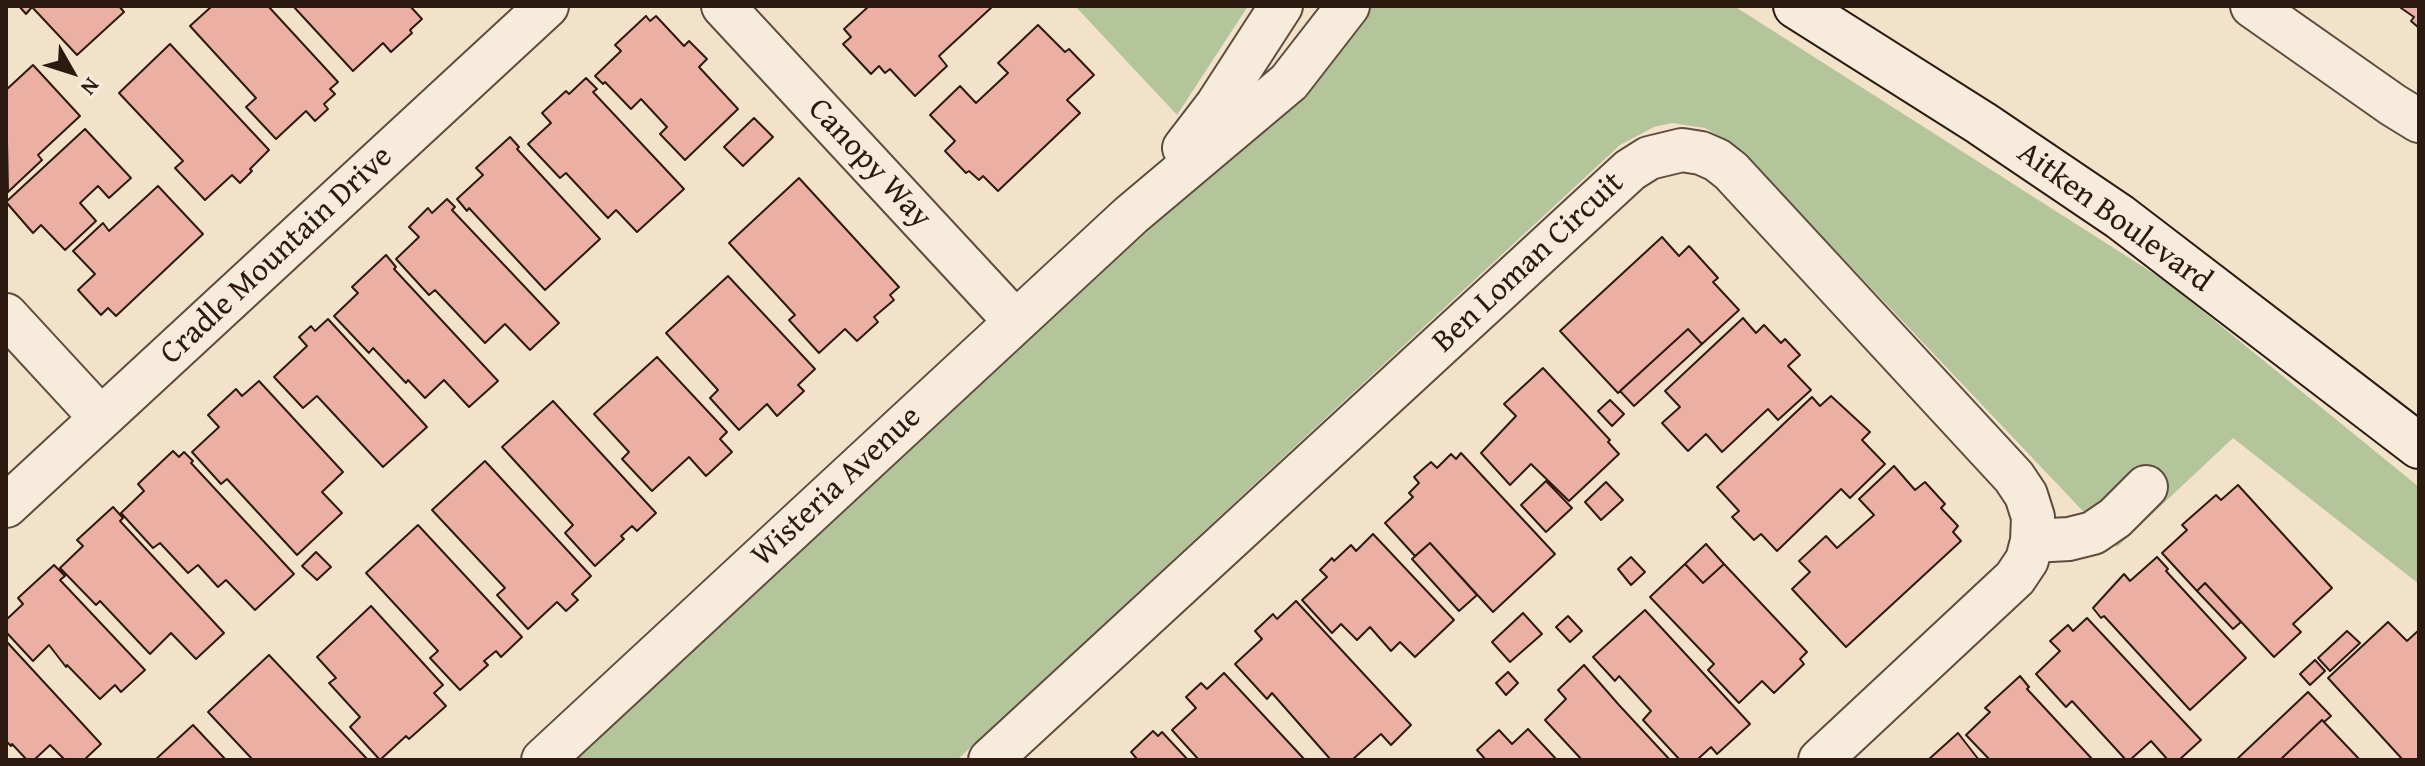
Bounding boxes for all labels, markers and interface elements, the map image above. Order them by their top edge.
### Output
north arrow [32,32,112,112]
text: N [74,71,108,103]
street label: Canopy Way [799,91,939,237]
street label: Aitken Boulevard [2009,134,2219,302]
street label: Cradle Mountain Drive [153,138,401,374]
street label: Ben Loman Circuit [1425,165,1633,361]
street label: Wisteria Avenue [744,399,930,575]

